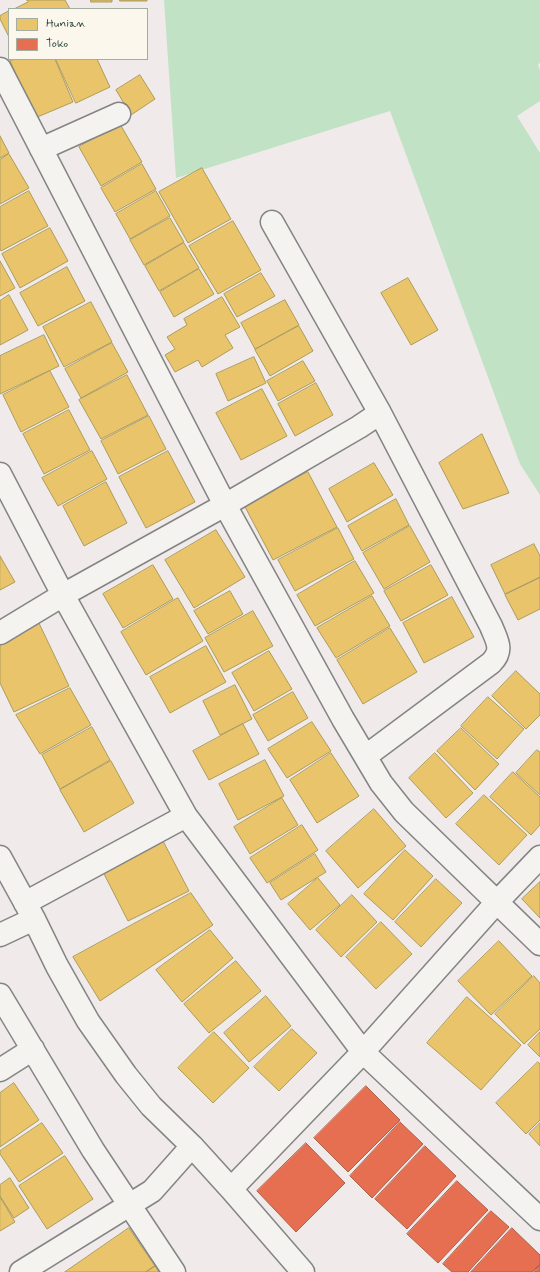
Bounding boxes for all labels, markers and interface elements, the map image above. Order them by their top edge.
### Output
legend [8,8,148,60]
text: Hunian [46,16,86,32]
text: Toko [46,36,68,52]

